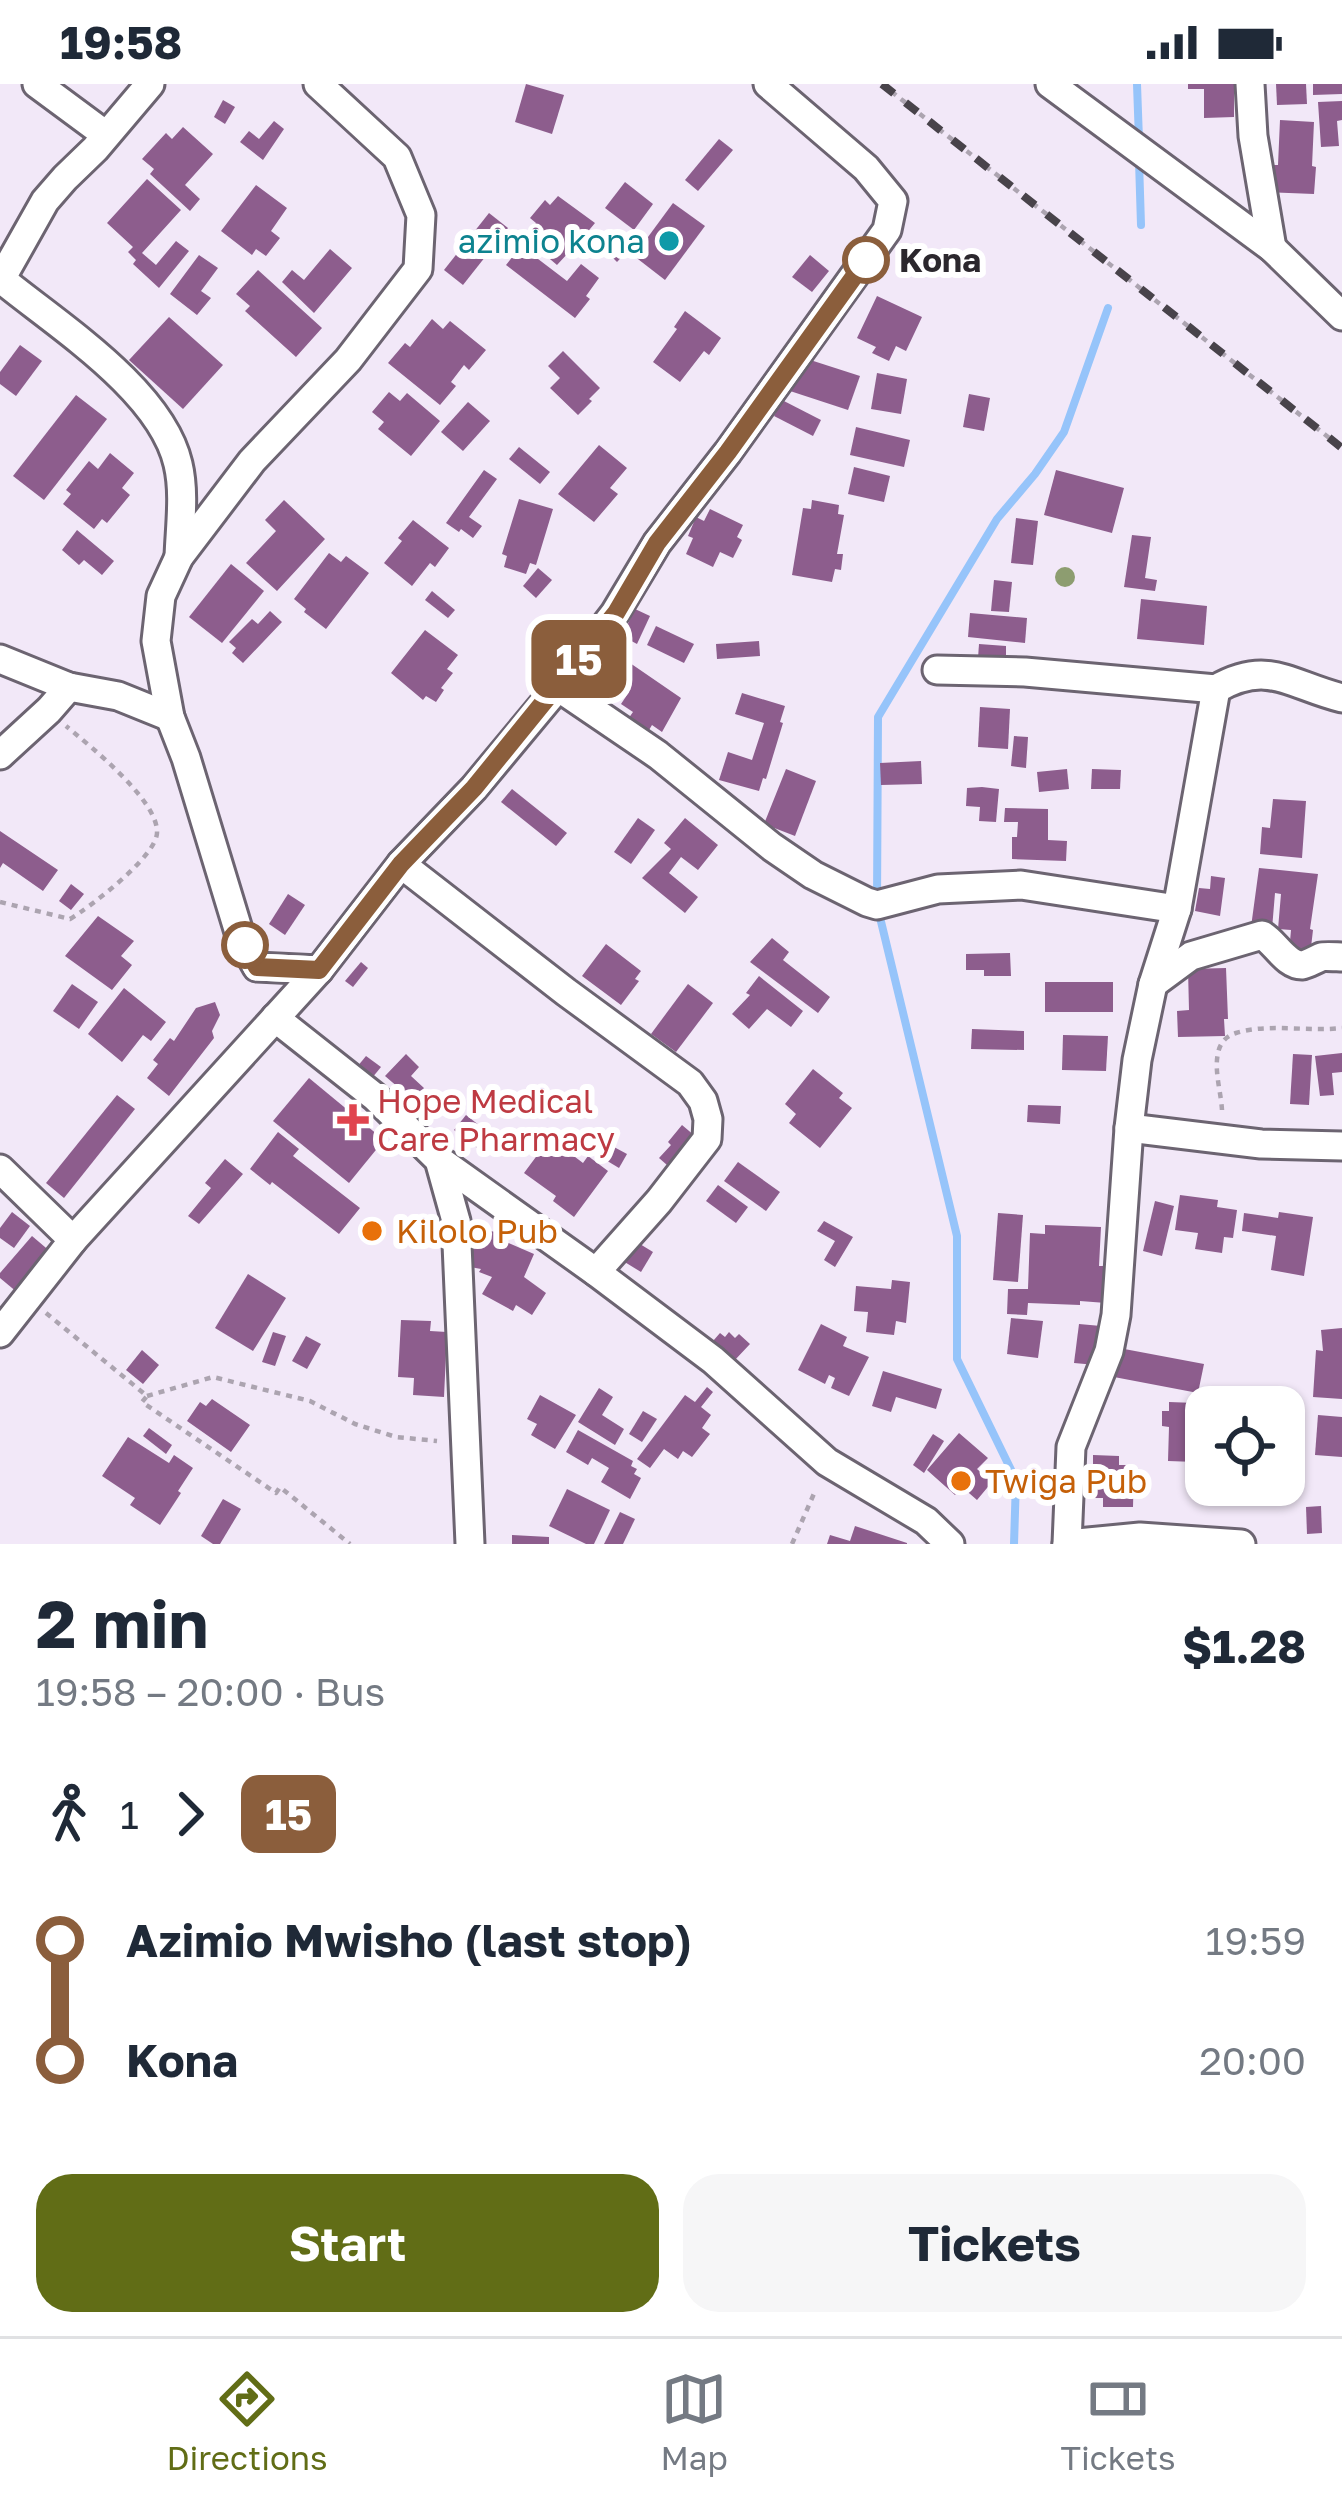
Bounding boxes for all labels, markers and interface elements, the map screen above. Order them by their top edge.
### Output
text: 19:58 [60,15,182,69]
place label: azimio kona [458,221,645,260]
marker: azimio kona [656,228,682,254]
marker: Kona [844,238,888,282]
place label: Kona [899,240,981,279]
line badge: 15 [525,620,633,698]
text: 15 [555,634,603,684]
unlabelled marker [223,923,267,967]
place label: Hope Medical Care Pharmacy [377,1081,615,1158]
marker: Hope Medical Care Pharmacy [340,1107,366,1133]
place label: Kilolo Pub [396,1211,558,1250]
marker: Kilolo Pub [359,1218,385,1244]
map controls [1185,1386,1305,1506]
button: locate [1185,1386,1305,1506]
place label: Twiga Pub [985,1461,1147,1500]
marker: Twiga Pub [948,1468,974,1494]
text: 2 min [36,1583,209,1663]
text: $1.28 [1182,1619,1306,1673]
text: 19:58 – 20:00 · Bus [36,1668,385,1715]
icon: walk [36,1781,102,1847]
icon: forward [157,1781,223,1847]
text: 15 [265,1789,312,1839]
text: 1 [120,1791,139,1838]
text: Azimio Mwisho (last stop) [126,1913,692,1967]
text: 19:59 [1206,1917,1306,1964]
text: Kona [126,2033,238,2087]
text: 20:00 [1199,2037,1306,2084]
button: Start [36,2174,659,2312]
button: Tickets [683,2174,1306,2312]
tab: Directions [166,2366,328,2477]
tab: Map [660,2366,728,2477]
tab: Tickets [1060,2366,1176,2477]

